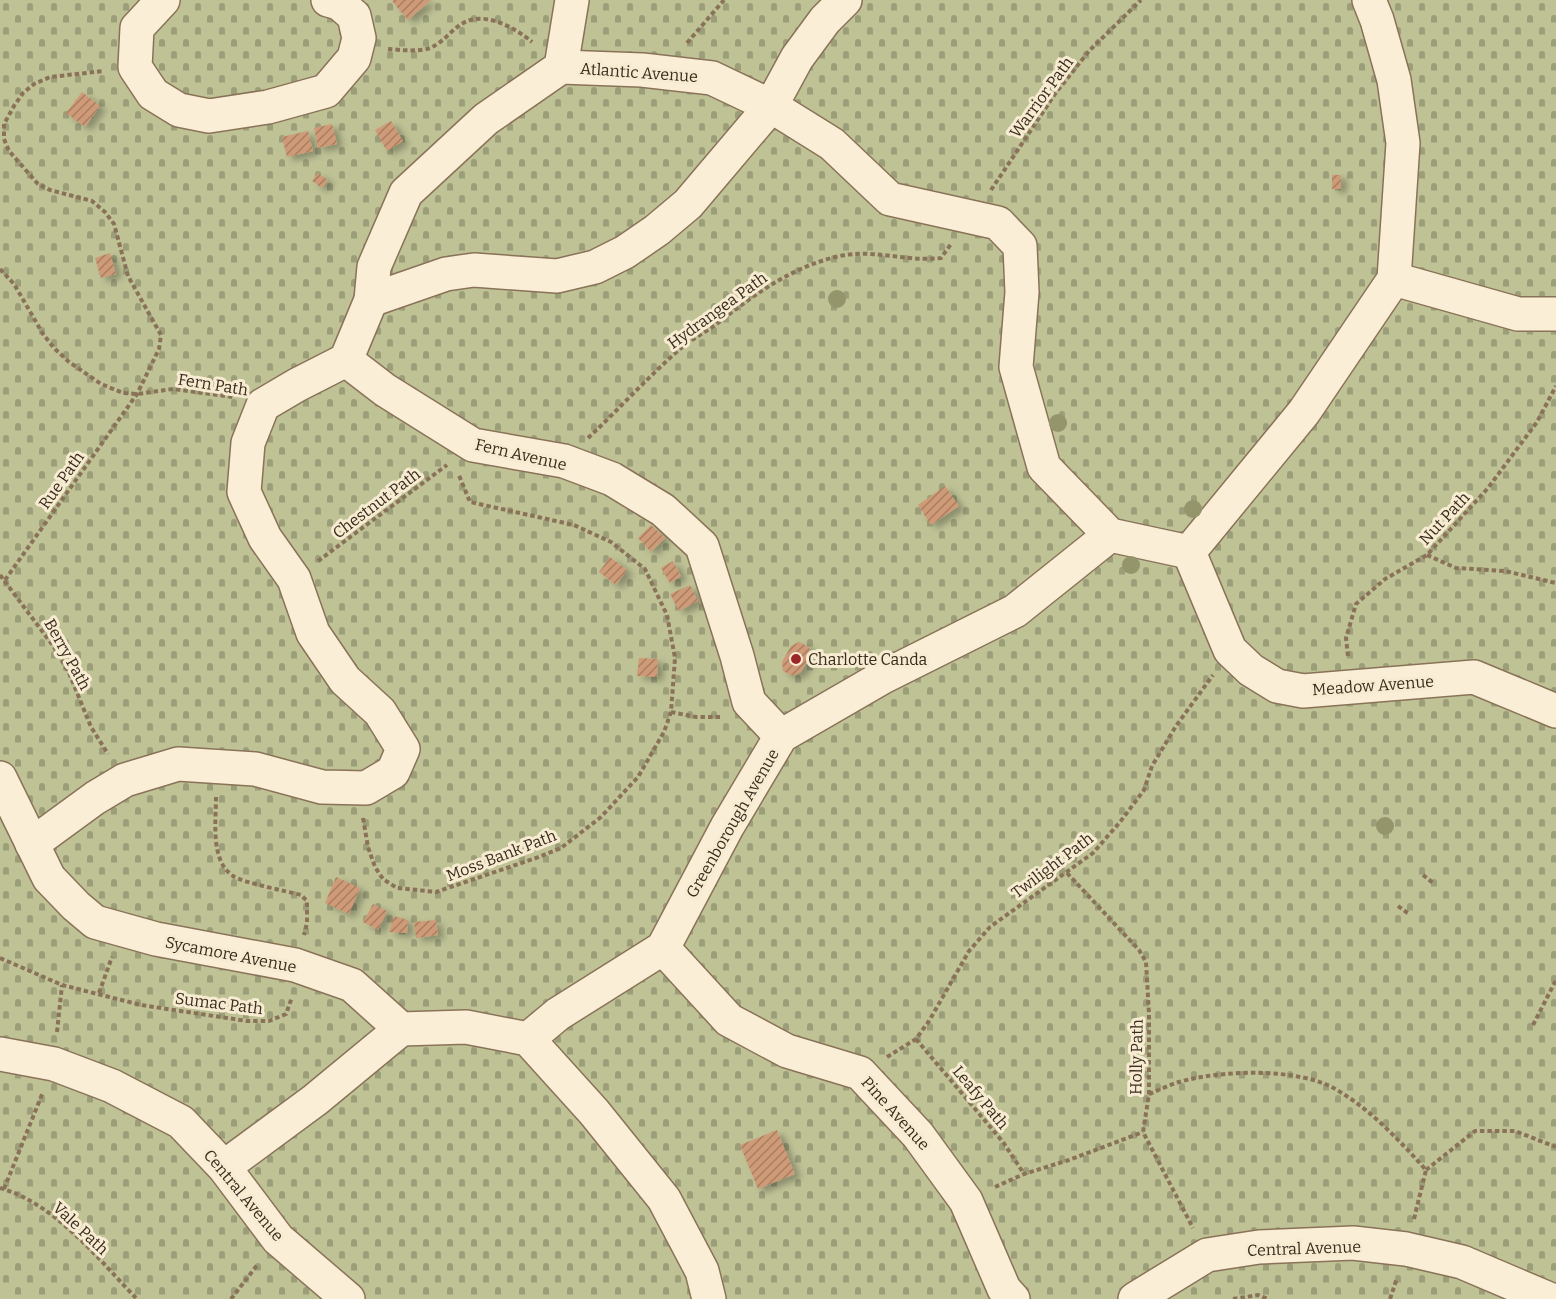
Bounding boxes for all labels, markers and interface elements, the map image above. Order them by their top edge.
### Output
street label: Warrior Path [1006,53,1077,141]
street label: Atlantic Avenue [579,59,698,86]
street label: Hydrangea Path [664,268,771,353]
street label: Fern Path [177,370,249,399]
street label: Fern Avenue [473,435,569,474]
street label: Rue Path [35,448,88,513]
street label: Chestnut Path [329,464,424,542]
street label: Nut Path [1415,488,1474,549]
street label: Berry Path [40,615,95,693]
place label: Charlotte Canda [808,650,928,669]
marker: Charlotte Canda [789,652,803,666]
street label: Meadow Avenue [1311,672,1435,699]
street label: Greenborough Avenue [682,746,783,901]
street label: Moss Bank Path [444,826,559,885]
street label: Twilight Path [1008,829,1097,902]
street label: Sycamore Avenue [164,932,298,977]
street label: Sumac Path [174,989,264,1018]
street label: Holly Path [1126,1019,1147,1095]
street label: Leafy Path [949,1062,1013,1133]
street label: Pine Avenue [858,1073,934,1154]
street label: Central Avenue [200,1146,288,1245]
street label: Vale Path [49,1198,112,1259]
street label: Central Avenue [1247,1237,1361,1260]

